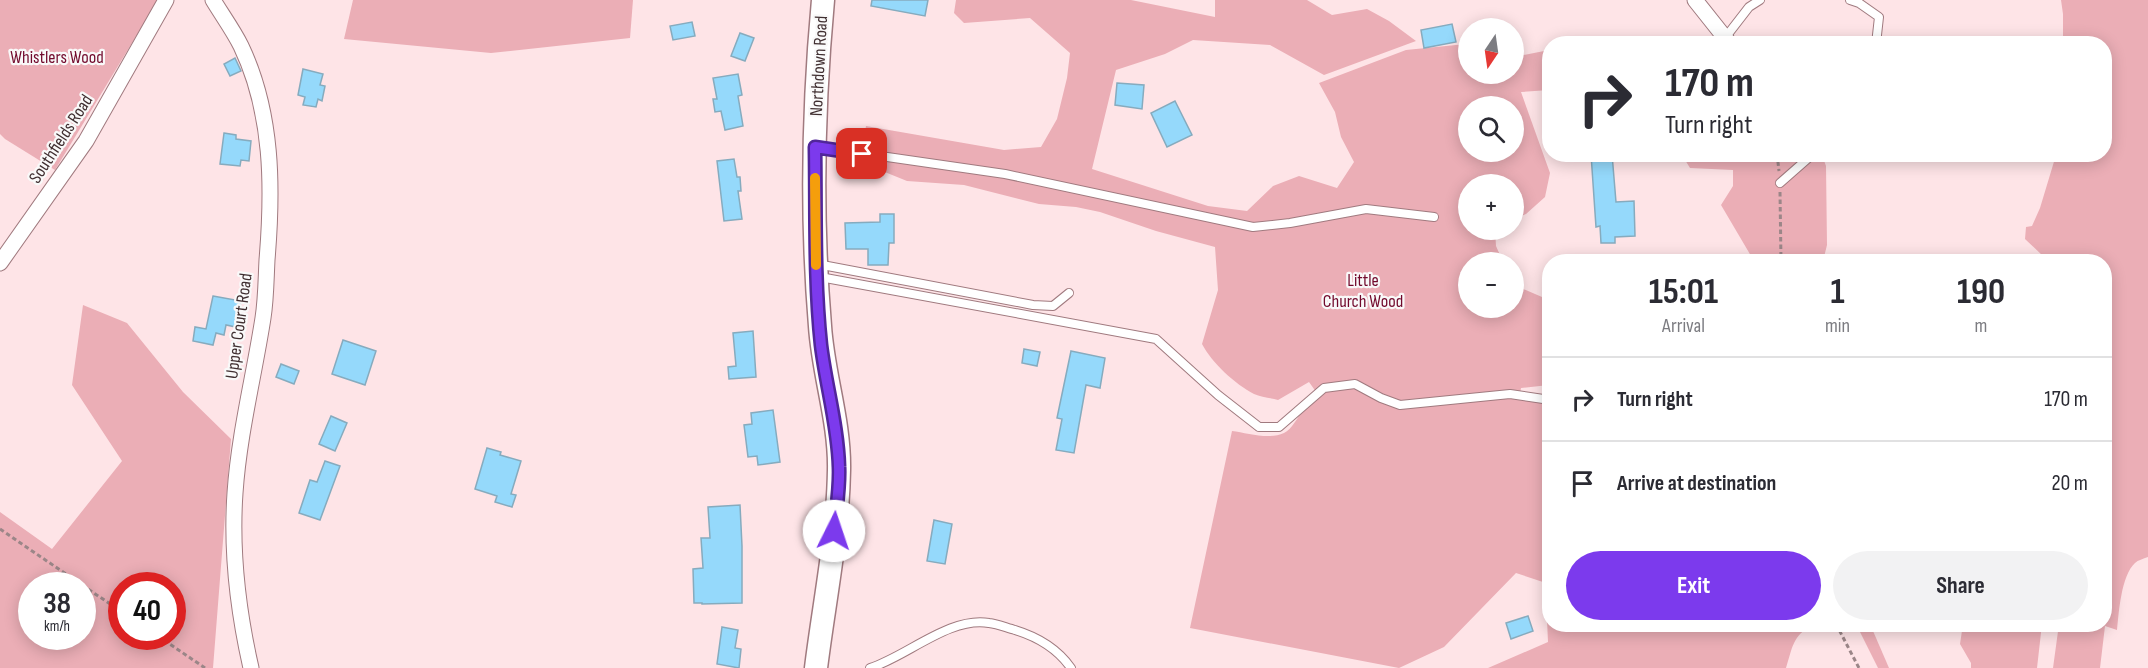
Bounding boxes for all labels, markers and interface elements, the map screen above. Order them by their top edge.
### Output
street label: Northdown Road [806,15,832,117]
north arrow [1458,18,1524,84]
map controls [1458,18,1524,318]
park label: Whistlers Wood [10,47,104,68]
text: 170 m [1665,58,1754,109]
icon: right [1566,60,1644,138]
street label: Southfields Road [25,91,97,187]
button: search [1458,96,1524,162]
text: Turn right [1665,109,1752,141]
pin [836,128,887,179]
icon: arrive [845,137,878,170]
button: + [1458,174,1524,240]
button: − [1458,252,1524,318]
park label: Little Church Wood [1323,270,1403,312]
text: 15:01 [1649,271,1718,314]
text: 1 [1830,271,1845,314]
text: 190 [1957,271,2005,314]
street label: Upper Court Road [221,272,257,380]
text: Arrival [1662,314,1705,338]
text: min [1825,314,1850,338]
text: m [1975,314,1987,338]
icon: right [1566,383,1599,416]
text: Turn right [1617,386,1693,413]
text: 170 m [2044,386,2088,413]
icon: arrive [1566,467,1599,500]
text: Arrive at destination [1617,470,1776,497]
text: 20 m [2052,470,2088,497]
position arrow [802,499,866,563]
button: Exit [1566,551,1821,620]
button: Share [1833,551,2088,620]
speed limit sign: 40 [108,572,186,650]
text: 38 [43,586,71,622]
text: km/h [44,617,70,636]

